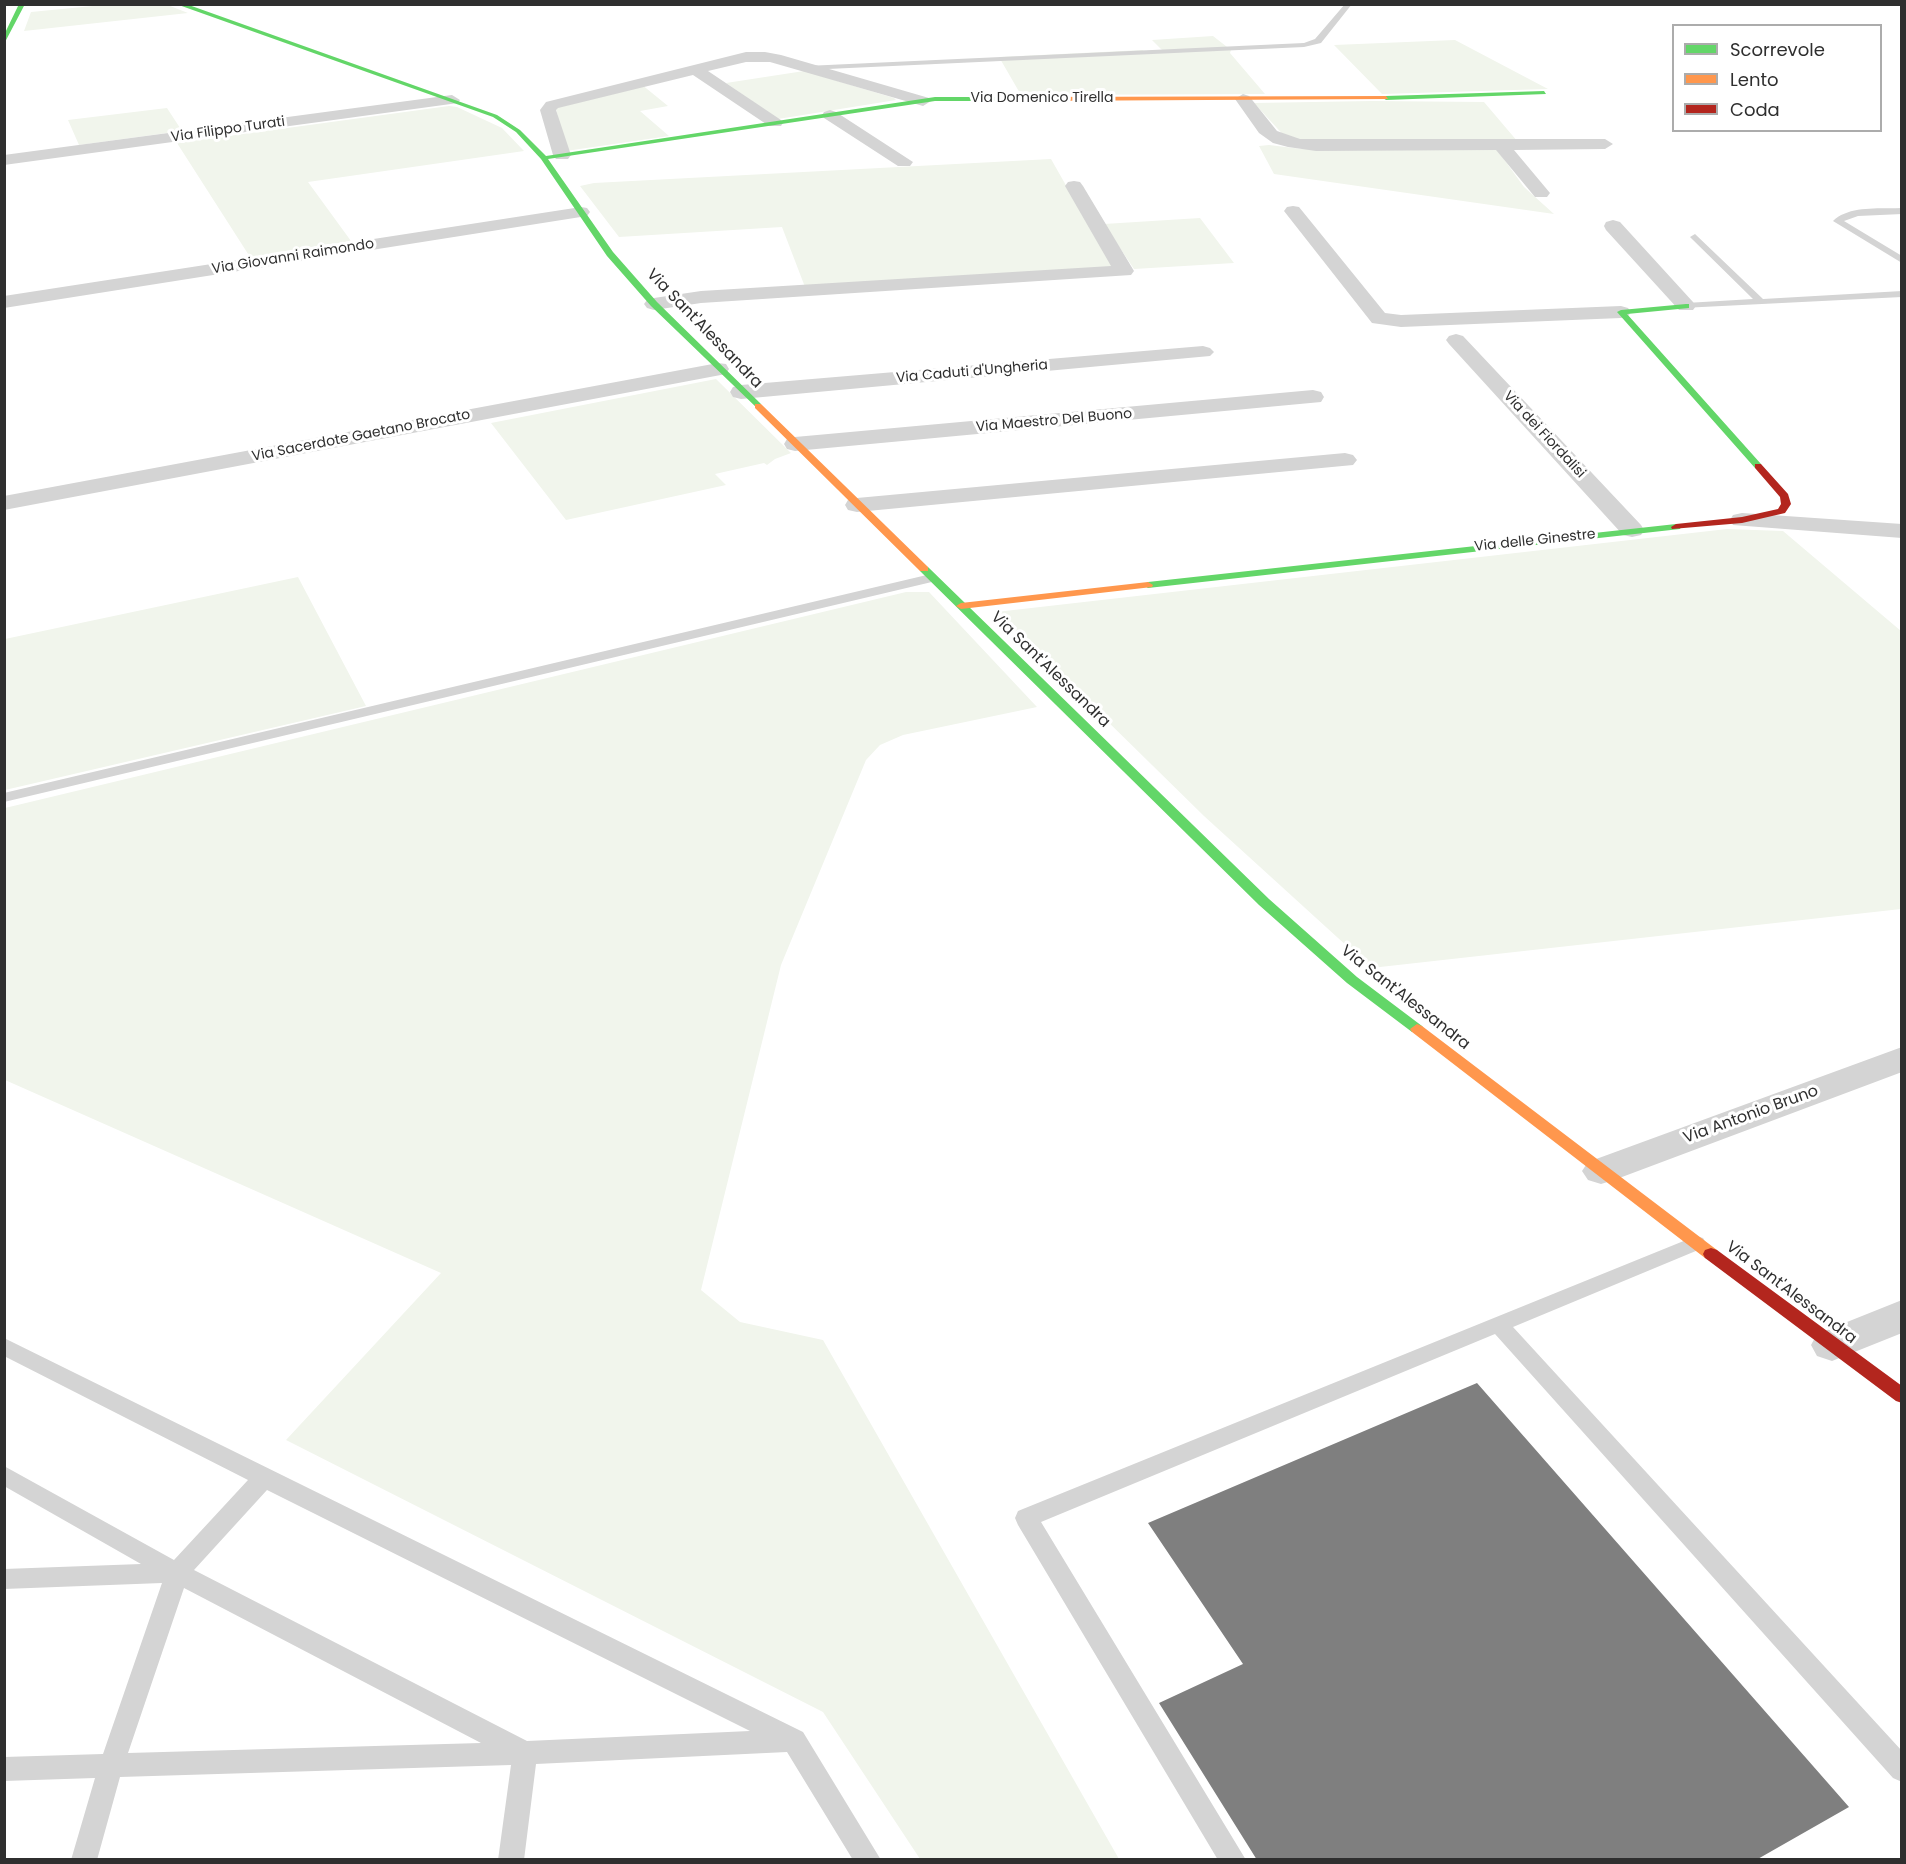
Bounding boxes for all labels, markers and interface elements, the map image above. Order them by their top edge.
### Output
legend [1672,24,1882,132]
text: Scorrevole [1730,37,1825,62]
text: Lento [1730,67,1779,92]
street label: Via Domenico Tirella [971,90,1113,106]
text: Coda [1730,97,1780,122]
street label: Via Filippo Turati [170,114,286,146]
street label: Via Giovanni Raimondo [211,236,375,278]
street label: Via Sant'Alessandra [642,265,766,393]
street label: Via Caduti d'Ungheria [895,357,1049,387]
street label: Via dei Fiordalisi [1499,388,1589,482]
street label: Via Maestro Del Buono [975,406,1133,436]
street label: Via Sacerdote Gaetano Brocato [250,407,472,465]
street label: Via delle Ginestre [1474,526,1596,556]
street label: Via Sant'Alessandra [986,608,1114,732]
street label: Via Sant'Alessandra [1337,942,1473,1054]
street label: Via Antonio Bruno [1681,1082,1821,1148]
street label: Via Sant'Alessandra [1722,1238,1860,1348]

